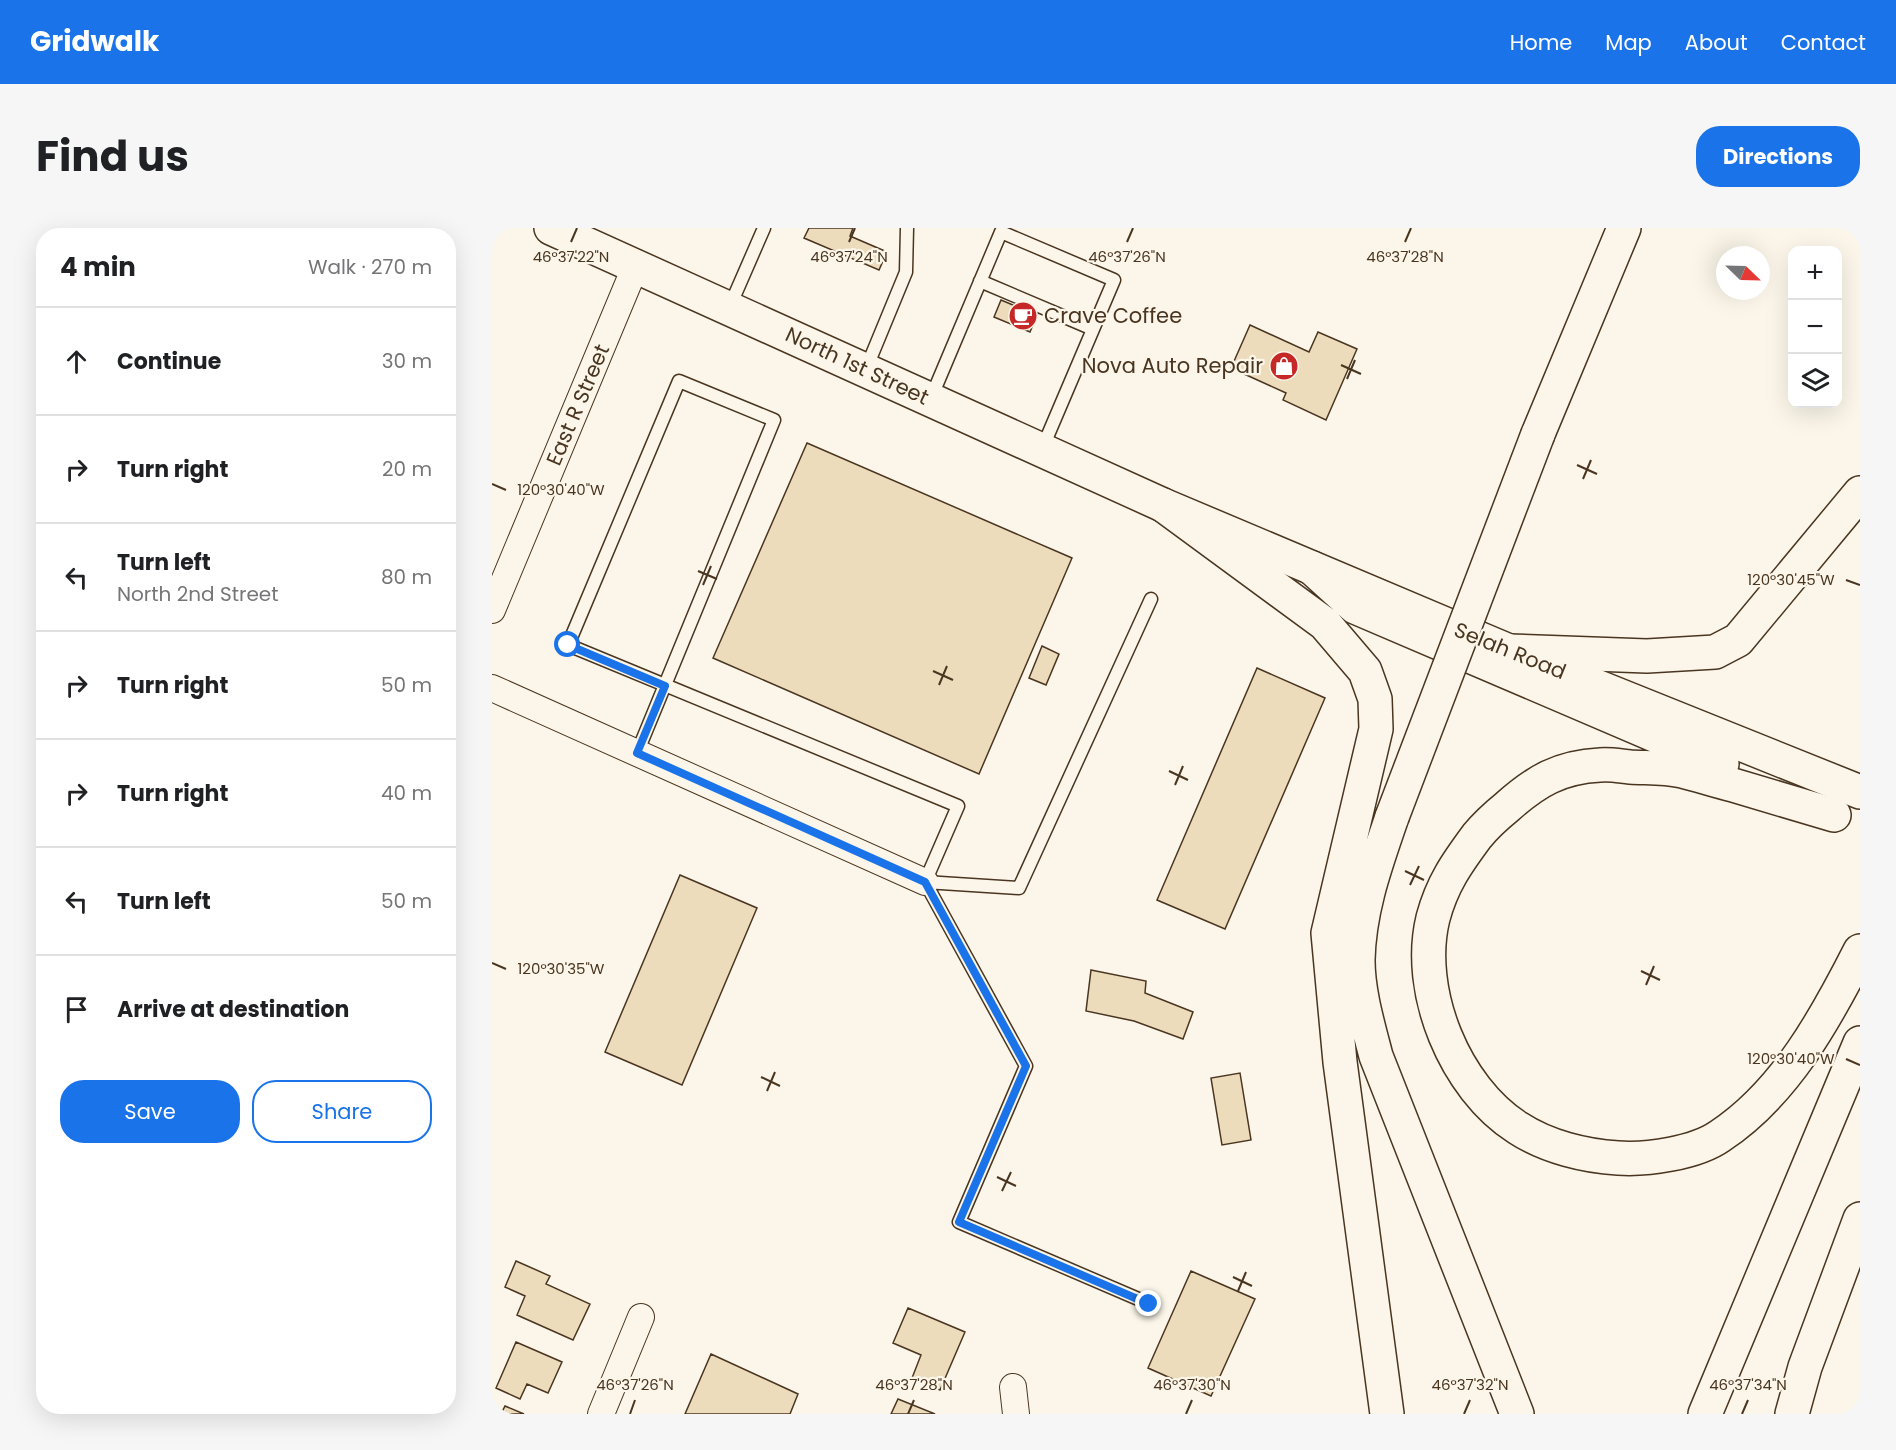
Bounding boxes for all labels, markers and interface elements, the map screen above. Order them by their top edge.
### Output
text: Gridwalk [30,22,159,61]
text: Home [1510,28,1572,57]
text: Map [1605,28,1652,57]
text: About [1685,28,1748,57]
text: Contact [1781,28,1866,57]
button: Directions [1696,126,1860,187]
text: Find us [36,127,189,186]
text: 46°37'22"N [533,246,609,267]
text: 46°37'24"N [810,246,888,267]
text: 46°37'26"N [1088,246,1166,267]
text: 46°37'28"N [1366,246,1444,267]
north arrow [1716,246,1770,300]
map controls [1788,246,1842,408]
button: + [1788,246,1842,300]
text: 4 min [60,249,136,285]
text: Walk · 270 m [308,253,432,281]
cafe icon: Crave Coffee [1007,300,1039,332]
button: − [1788,300,1842,354]
place label: Crave Coffee [1044,301,1182,330]
street label: North 1st Street [781,320,934,411]
street label: East R Street [539,340,616,470]
icon: ahead [60,345,93,378]
text: Continue [117,346,221,377]
text: 30 m [382,347,432,375]
shop icon: Nova Auto Repair [1268,350,1300,382]
place label: Nova Auto Repair [1082,351,1263,380]
button: layers [1788,354,1842,408]
icon: right [60,453,93,486]
text: Turn right [117,454,228,485]
text: 20 m [382,455,432,483]
text: 120°30'40"W [517,479,605,500]
text: Turn left [117,547,211,578]
icon: left [60,561,93,594]
text: 80 m [381,563,432,591]
text: 120°30'45"W [1747,569,1835,590]
text: North 2nd Street [117,580,278,608]
street label: Selah Road [1450,615,1570,686]
route start [554,631,580,657]
icon: right [60,669,93,702]
text: Turn right [117,670,228,701]
text: 50 m [381,671,432,699]
icon: right [60,777,93,810]
text: Turn right [117,778,228,809]
text: 40 m [381,779,432,807]
icon: left [60,885,93,918]
text: Turn left [117,886,211,917]
text: 50 m [381,887,432,915]
text: 120°30'35"W [518,958,605,979]
icon: arrive [60,993,93,1026]
text: Arrive at destination [117,994,349,1025]
text: 120°30'40"W [1747,1048,1835,1069]
button: Save [60,1080,240,1143]
button: Share [252,1080,432,1143]
route end [1135,1290,1161,1316]
text: 46°37'26"N [596,1374,674,1395]
text: 46°37'28"N [875,1374,953,1395]
text: 46°37'30"N [1153,1374,1231,1395]
text: 46°37'32"N [1432,1374,1508,1395]
text: 46°37'34"N [1709,1374,1787,1395]

